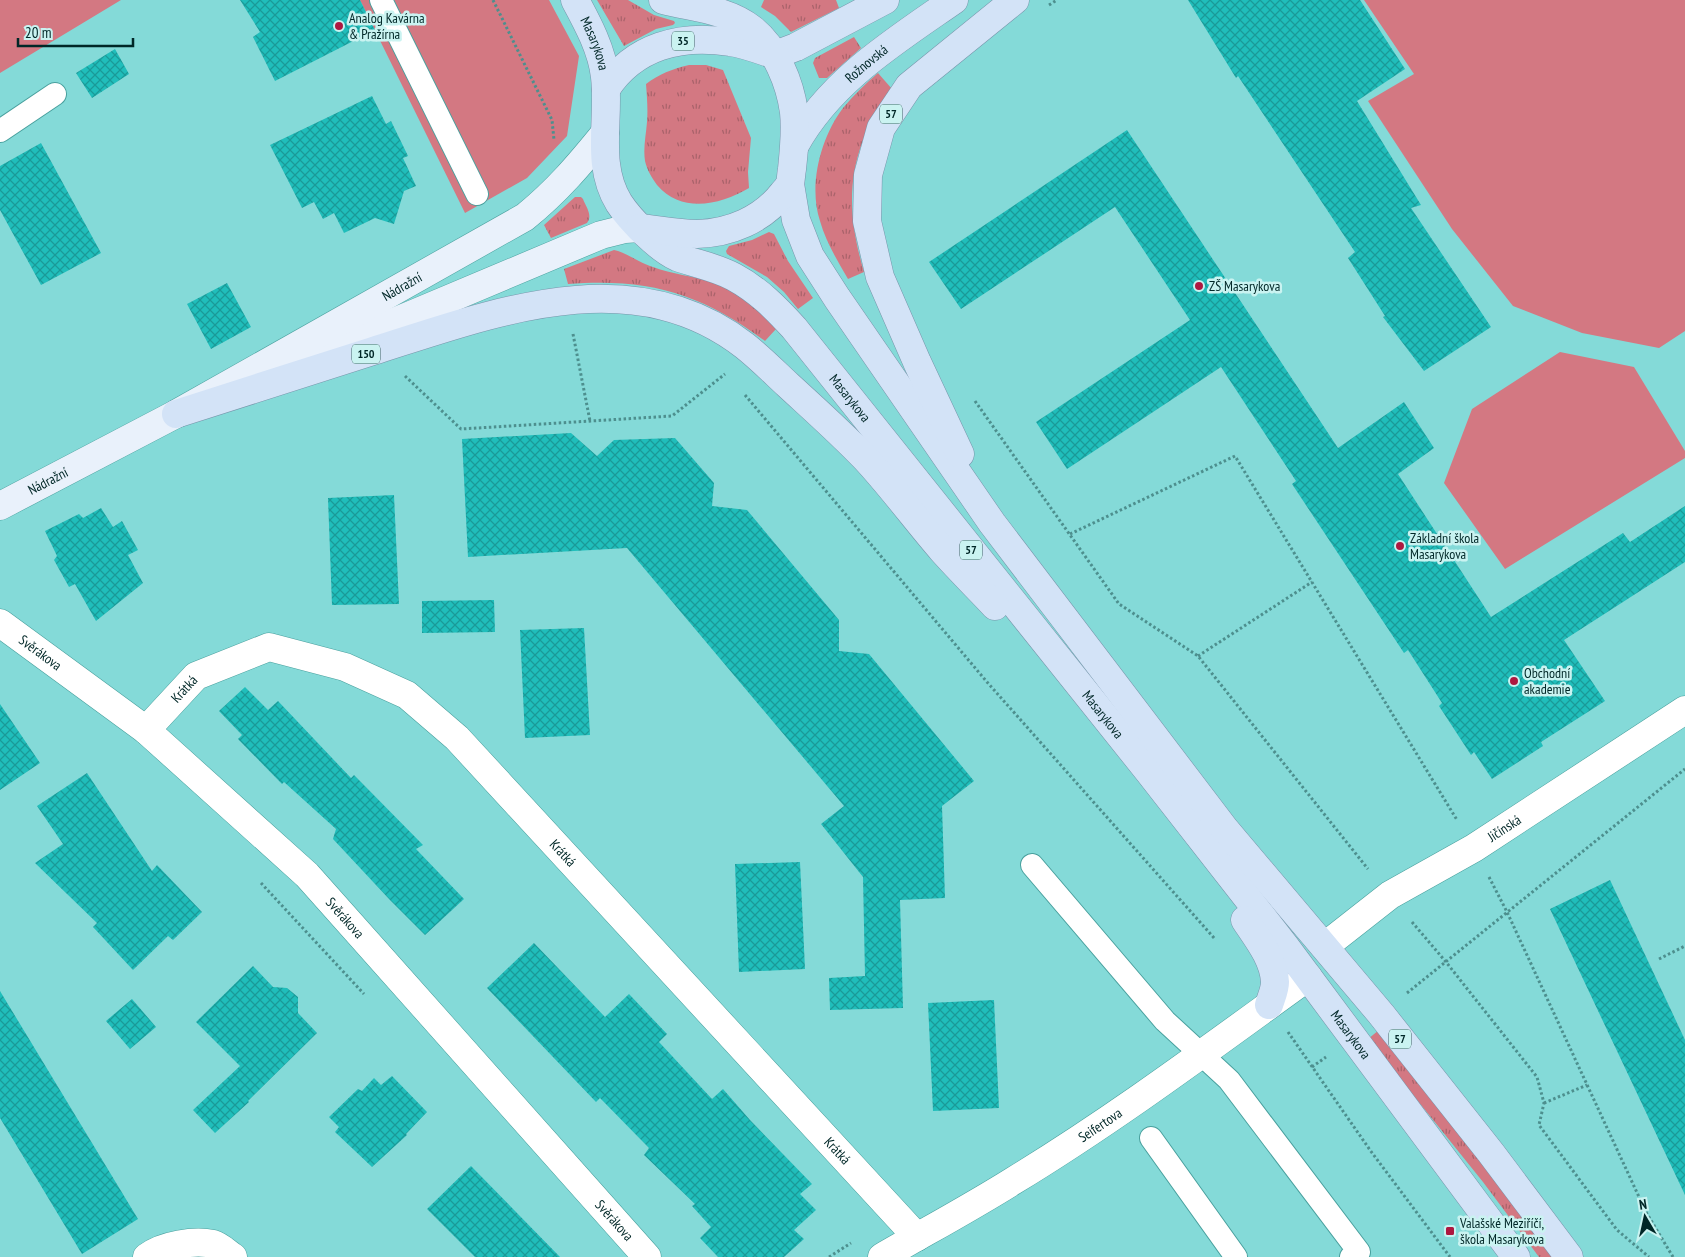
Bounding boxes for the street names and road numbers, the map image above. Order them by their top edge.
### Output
street label: Masarykova [576,14,613,72]
road number: 35 [672,31,694,50]
street label: Rožnovská [841,41,891,87]
road number: 57 [880,105,902,124]
street label: Nádražní [379,268,425,305]
road number: 150 [352,344,380,364]
street label: Masarykova [825,371,875,426]
street label: Nádražní [25,463,71,499]
road number: 57 [960,540,982,560]
street label: Svěrákova [15,631,65,674]
street label: Krátká [167,671,201,706]
street label: Masarykova [1078,687,1128,742]
street label: Jičínská [1483,811,1524,846]
street label: Krátká [546,835,580,870]
street label: Svěrákova [322,894,368,942]
street label: Masarykova [1327,1007,1375,1063]
road number: 57 [1389,1030,1411,1048]
street label: Seifertova [1075,1104,1125,1146]
street label: Krátká [820,1133,855,1168]
street label: Svěrákova [591,1196,637,1245]

